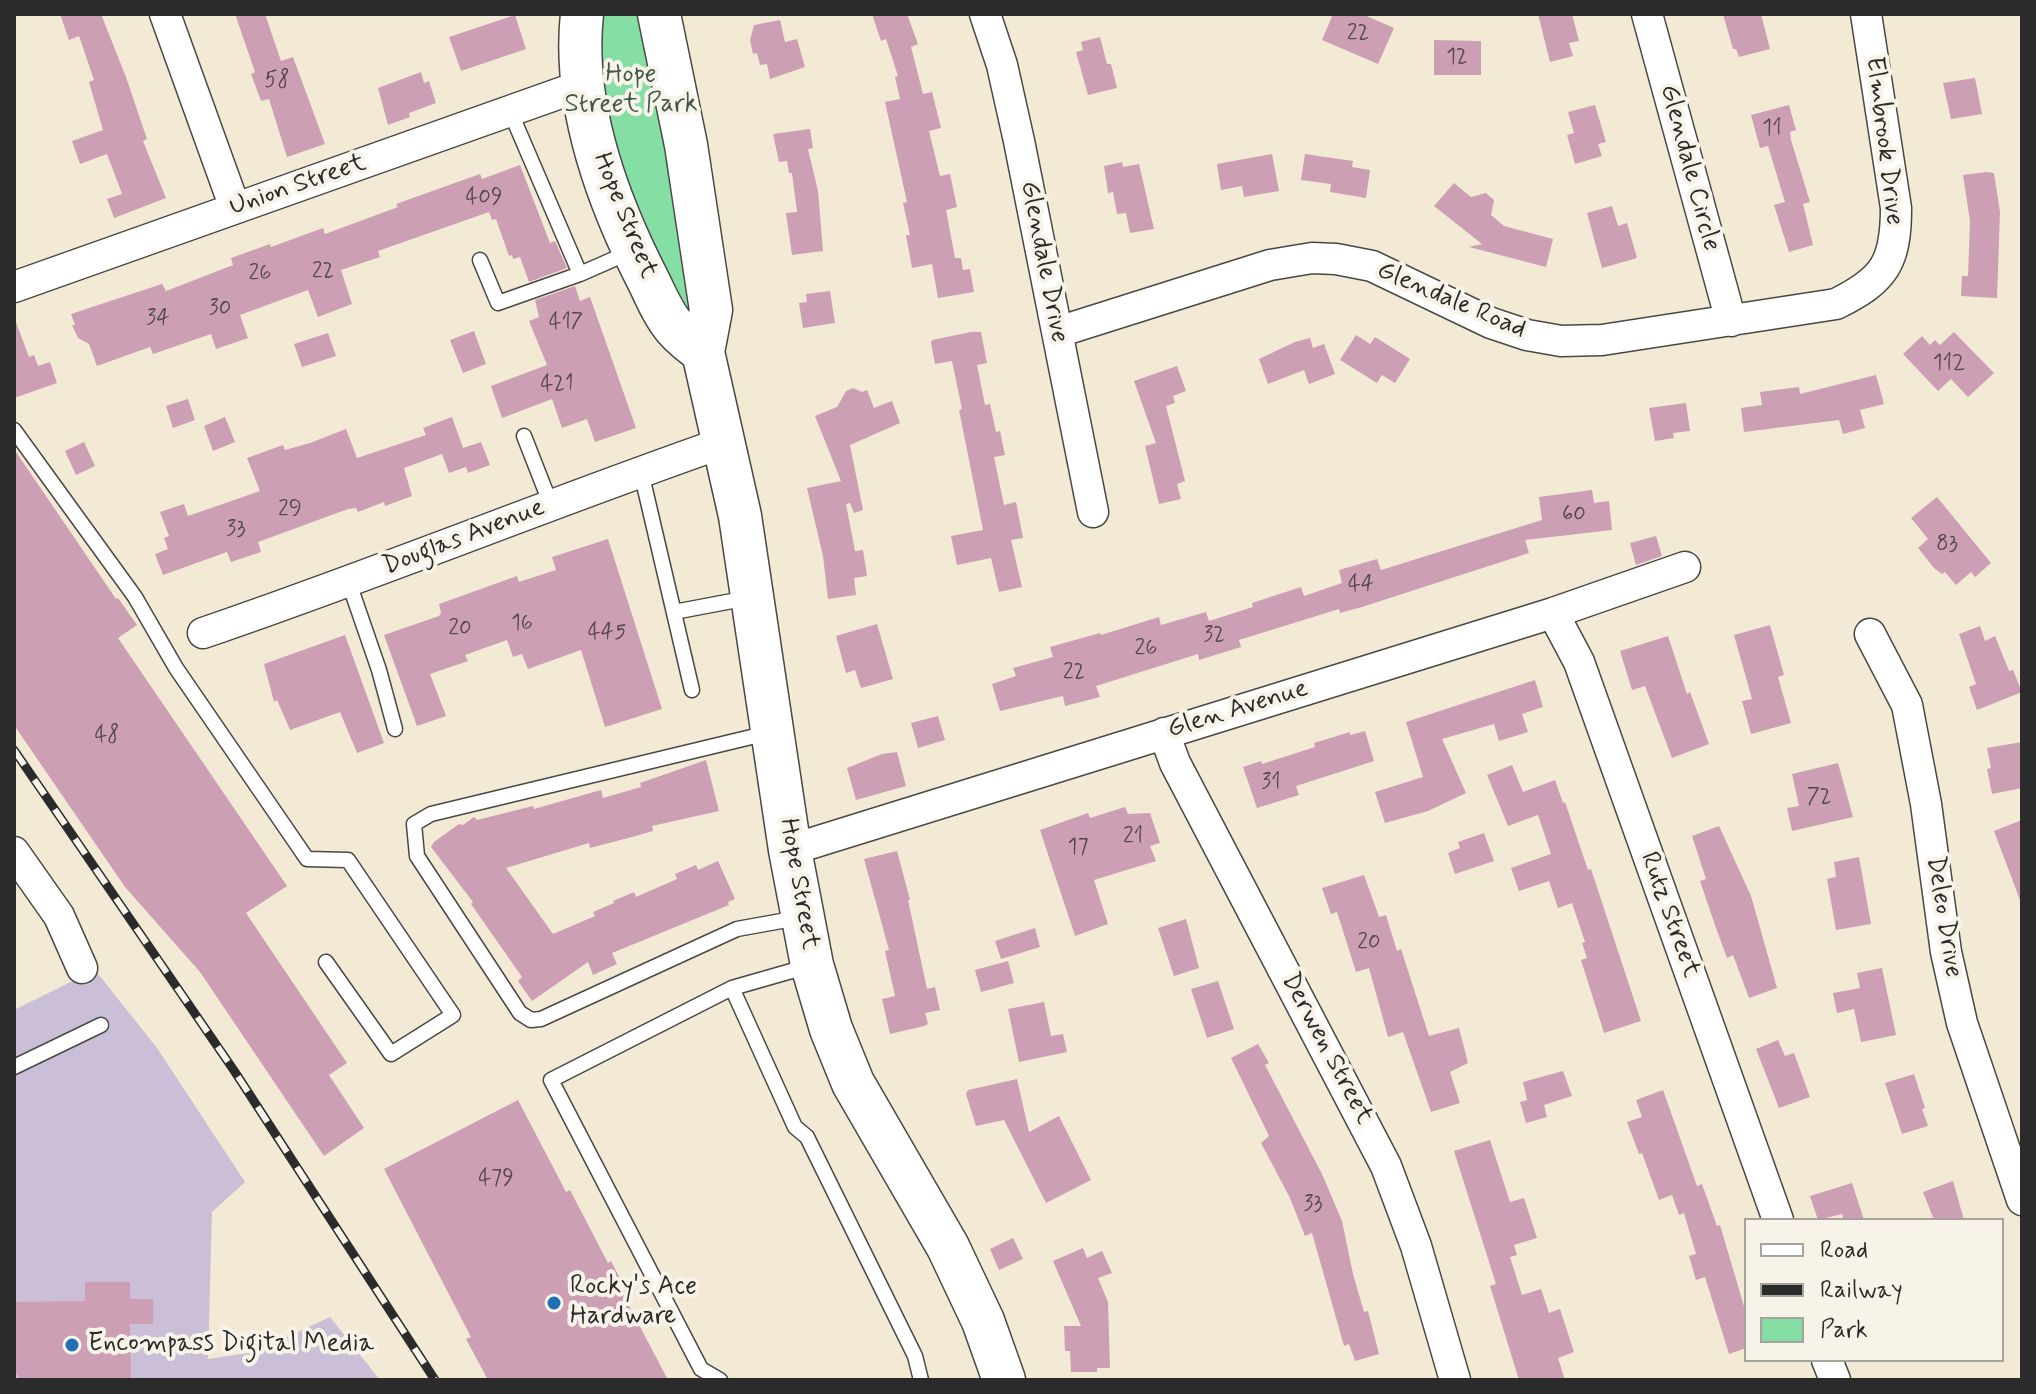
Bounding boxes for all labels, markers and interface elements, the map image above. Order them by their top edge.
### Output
house number: 22 [1347,21,1369,47]
house number: 12 [1446,45,1468,71]
street label: Elmbrook Drive [1857,55,1909,227]
park label: Hope Street Park [564,60,698,122]
house number: 58 [264,68,290,94]
street label: Glendale Circle [1652,81,1726,255]
house number: 11 [1762,116,1782,142]
street label: Union Street [226,148,370,224]
street label: Hope Street [585,149,663,283]
street label: Glendale Drive [1012,178,1074,346]
house number: 409 [466,185,502,211]
street label: Glendale Road [1372,256,1530,346]
house number: 22 [312,259,334,285]
house number: 26 [249,261,271,287]
house number: 30 [209,296,231,322]
house number: 34 [146,306,170,332]
house number: 417 [549,310,583,336]
house number: 112 [1933,351,1965,377]
house number: 421 [541,372,573,398]
street label: Douglas Avenue [379,493,549,583]
house number: 29 [278,497,302,523]
house number: 60 [1562,502,1586,528]
house number: 33 [226,517,246,543]
house number: 83 [1936,532,1958,558]
house number: 44 [1348,572,1374,598]
house number: 16 [511,611,533,637]
house number: 20 [448,616,472,642]
house number: 445 [588,620,626,646]
house number: 32 [1203,623,1225,649]
house number: 26 [1135,636,1157,662]
house number: 22 [1063,660,1085,686]
street label: Glen Avenue [1164,674,1312,746]
house number: 48 [95,723,119,749]
house number: 31 [1261,770,1281,796]
house number: 72 [1807,785,1831,811]
street label: Hope Street [771,816,825,952]
house number: 21 [1123,824,1143,850]
house number: 17 [1068,835,1088,861]
street label: Rutz Street [1632,848,1706,982]
street label: Deleo Drive [1918,854,1968,980]
house number: 20 [1357,930,1381,956]
street label: Derwen Street [1273,968,1379,1130]
house number: 479 [478,1166,514,1192]
house number: 33 [1303,1192,1323,1218]
legend [1744,1218,2004,1362]
text: Road [1820,1235,1868,1266]
place label: Rocky's Ace Hardware [570,1272,697,1334]
text: Railway [1820,1275,1903,1306]
marker: Rocky's Ace Hardware [545,1294,563,1312]
text: Park [1820,1315,1868,1346]
place label: Encompass Digital Media [88,1329,374,1361]
marker: Encompass Digital Media [63,1336,81,1354]

